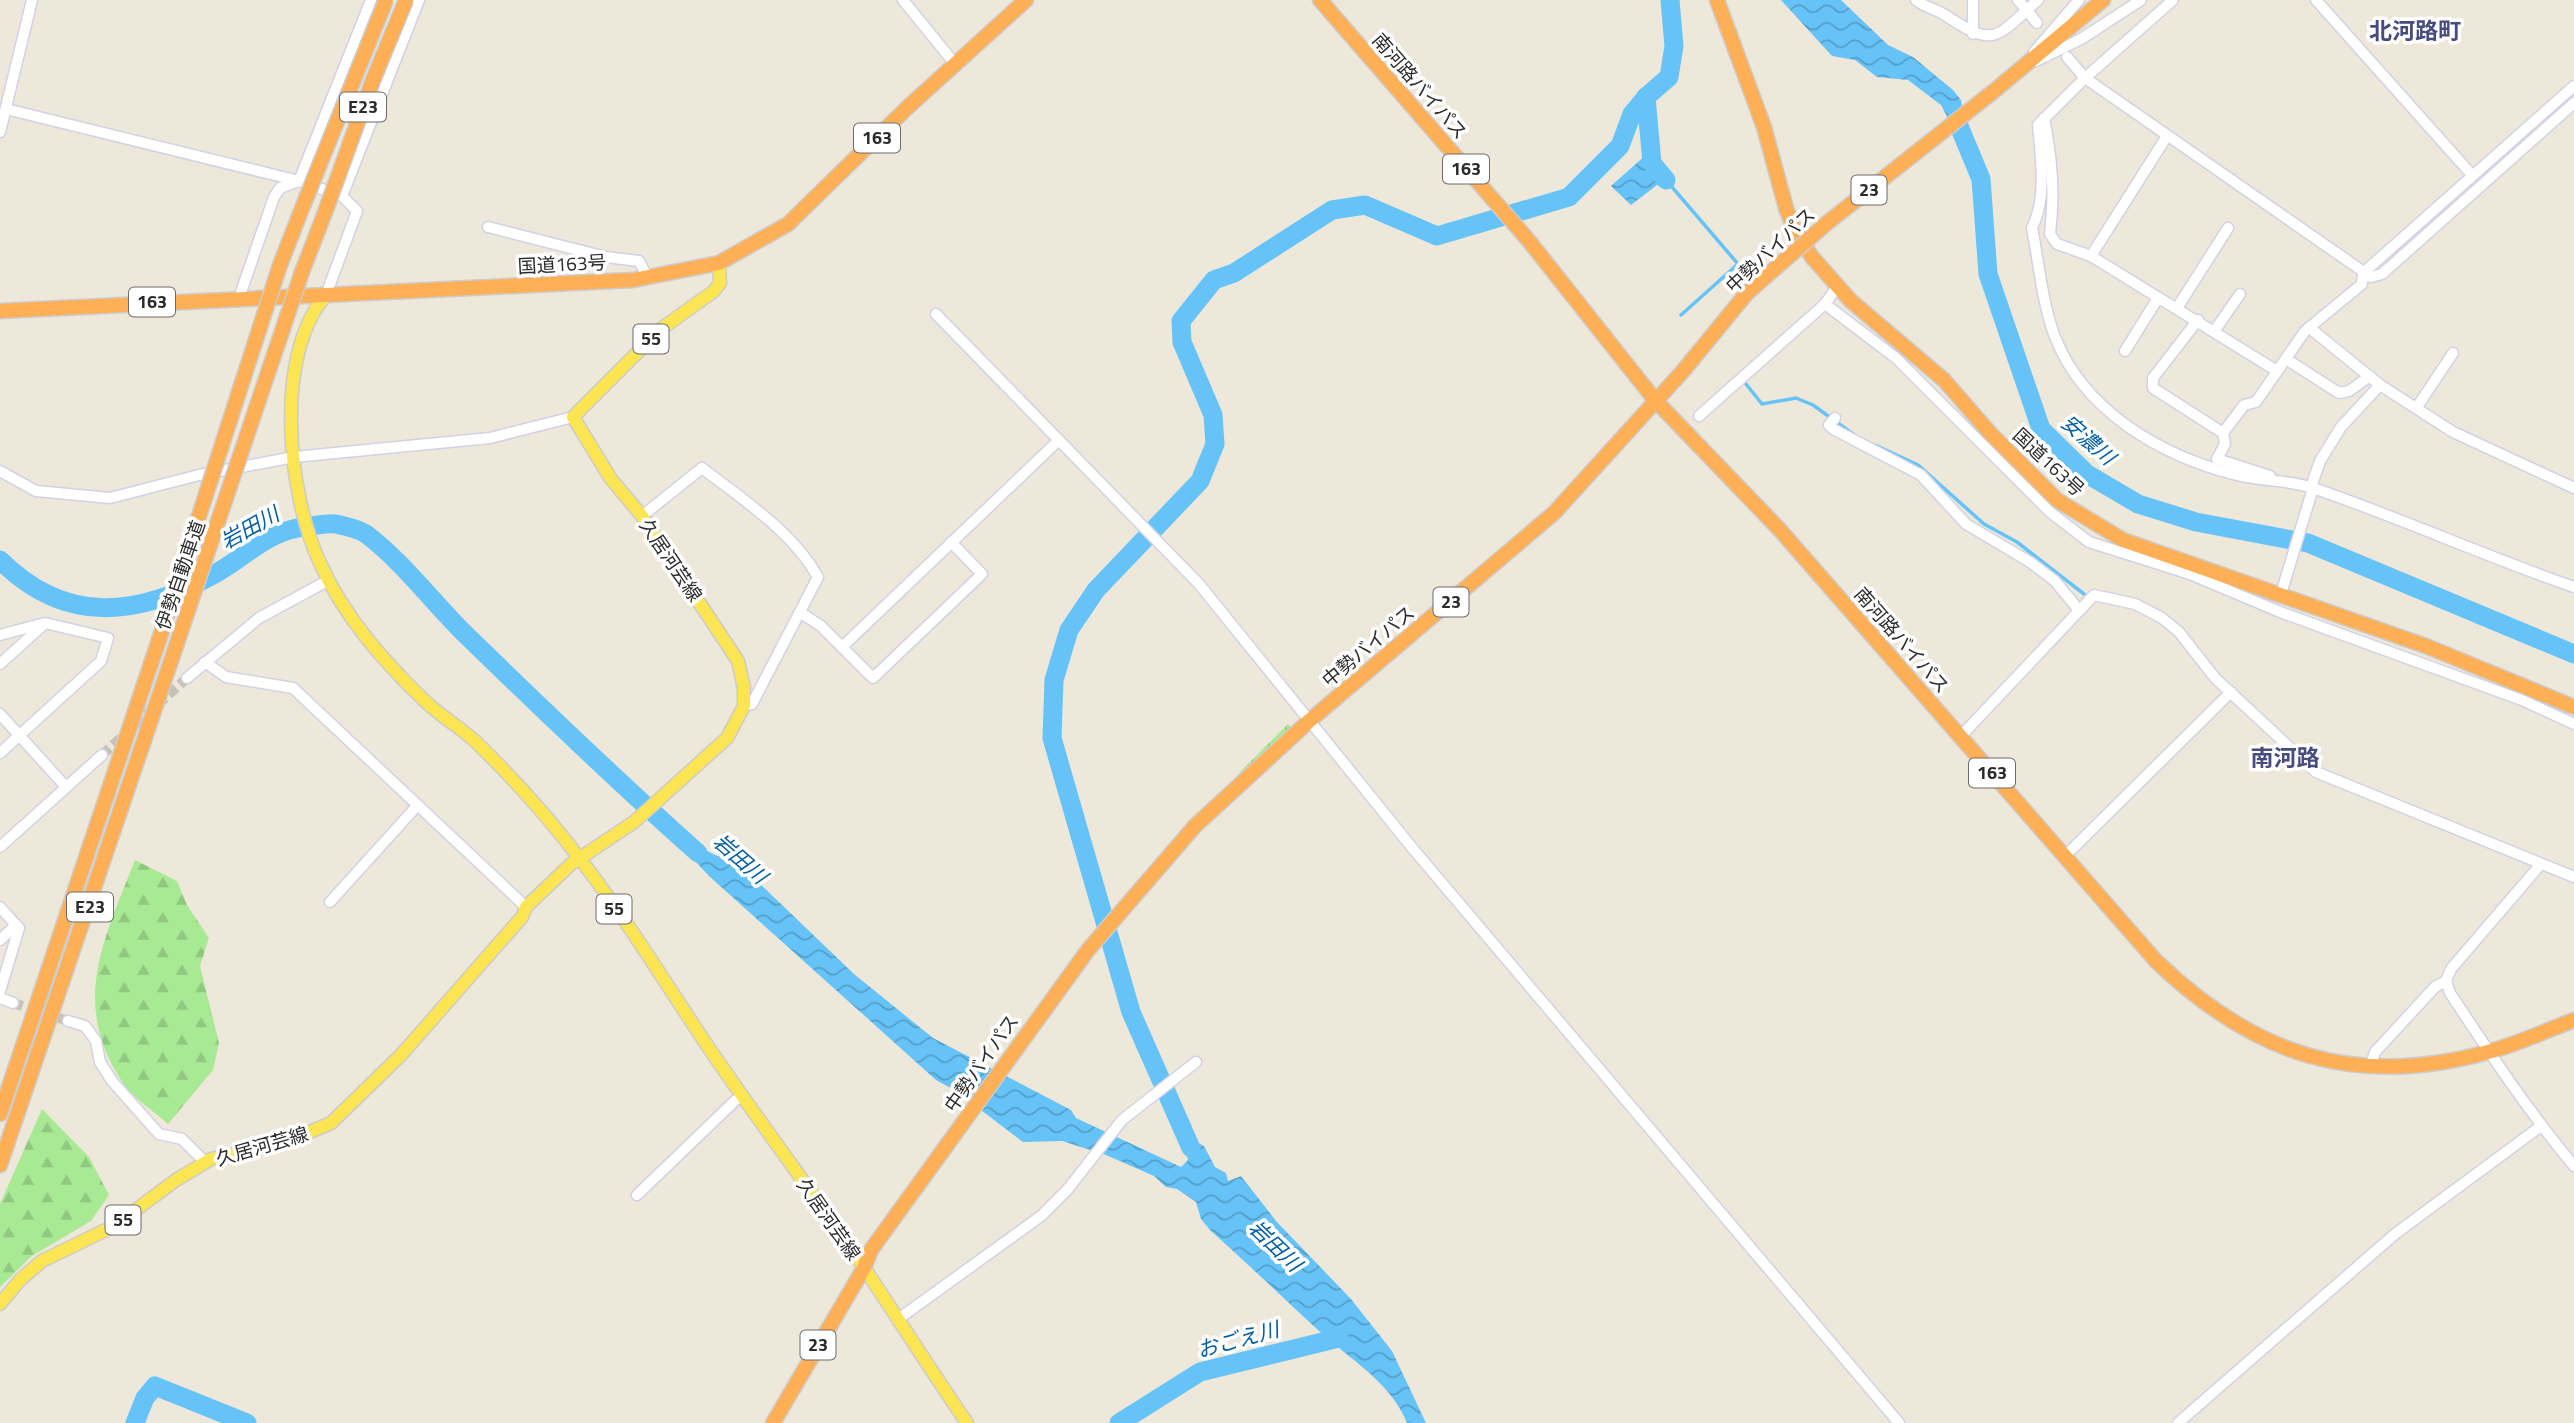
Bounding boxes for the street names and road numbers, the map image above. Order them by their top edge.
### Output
street label: 南河路バイパス [1366,26,1475,145]
road number: E23 [340,92,386,122]
road number: 163 [854,124,900,153]
road number: 163 [1443,154,1489,184]
road number: 23 [1852,176,1886,204]
street label: 中勢バイパス [1718,200,1821,299]
street label: 国道163号 [517,247,607,280]
road number: 163 [129,288,175,316]
road number: 55 [634,324,668,354]
street label: 国道163号 [2007,421,2092,503]
street label: 久居河芸線 [633,512,710,607]
street label: 伊勢自動車道 [147,516,212,633]
street label: 南河路バイパス [1848,580,1957,699]
road number: 23 [1434,588,1468,616]
street label: 中勢バイパス [1315,598,1421,693]
road number: 163 [1969,758,2015,788]
road number: E23 [67,893,113,922]
road number: 55 [596,894,632,924]
street label: 中勢バイパス [936,1008,1025,1118]
street label: 久居河芸線 [212,1118,312,1173]
street label: 久居河芸線 [790,1171,869,1266]
road number: 55 [106,1205,140,1234]
road number: 23 [800,1330,836,1360]

